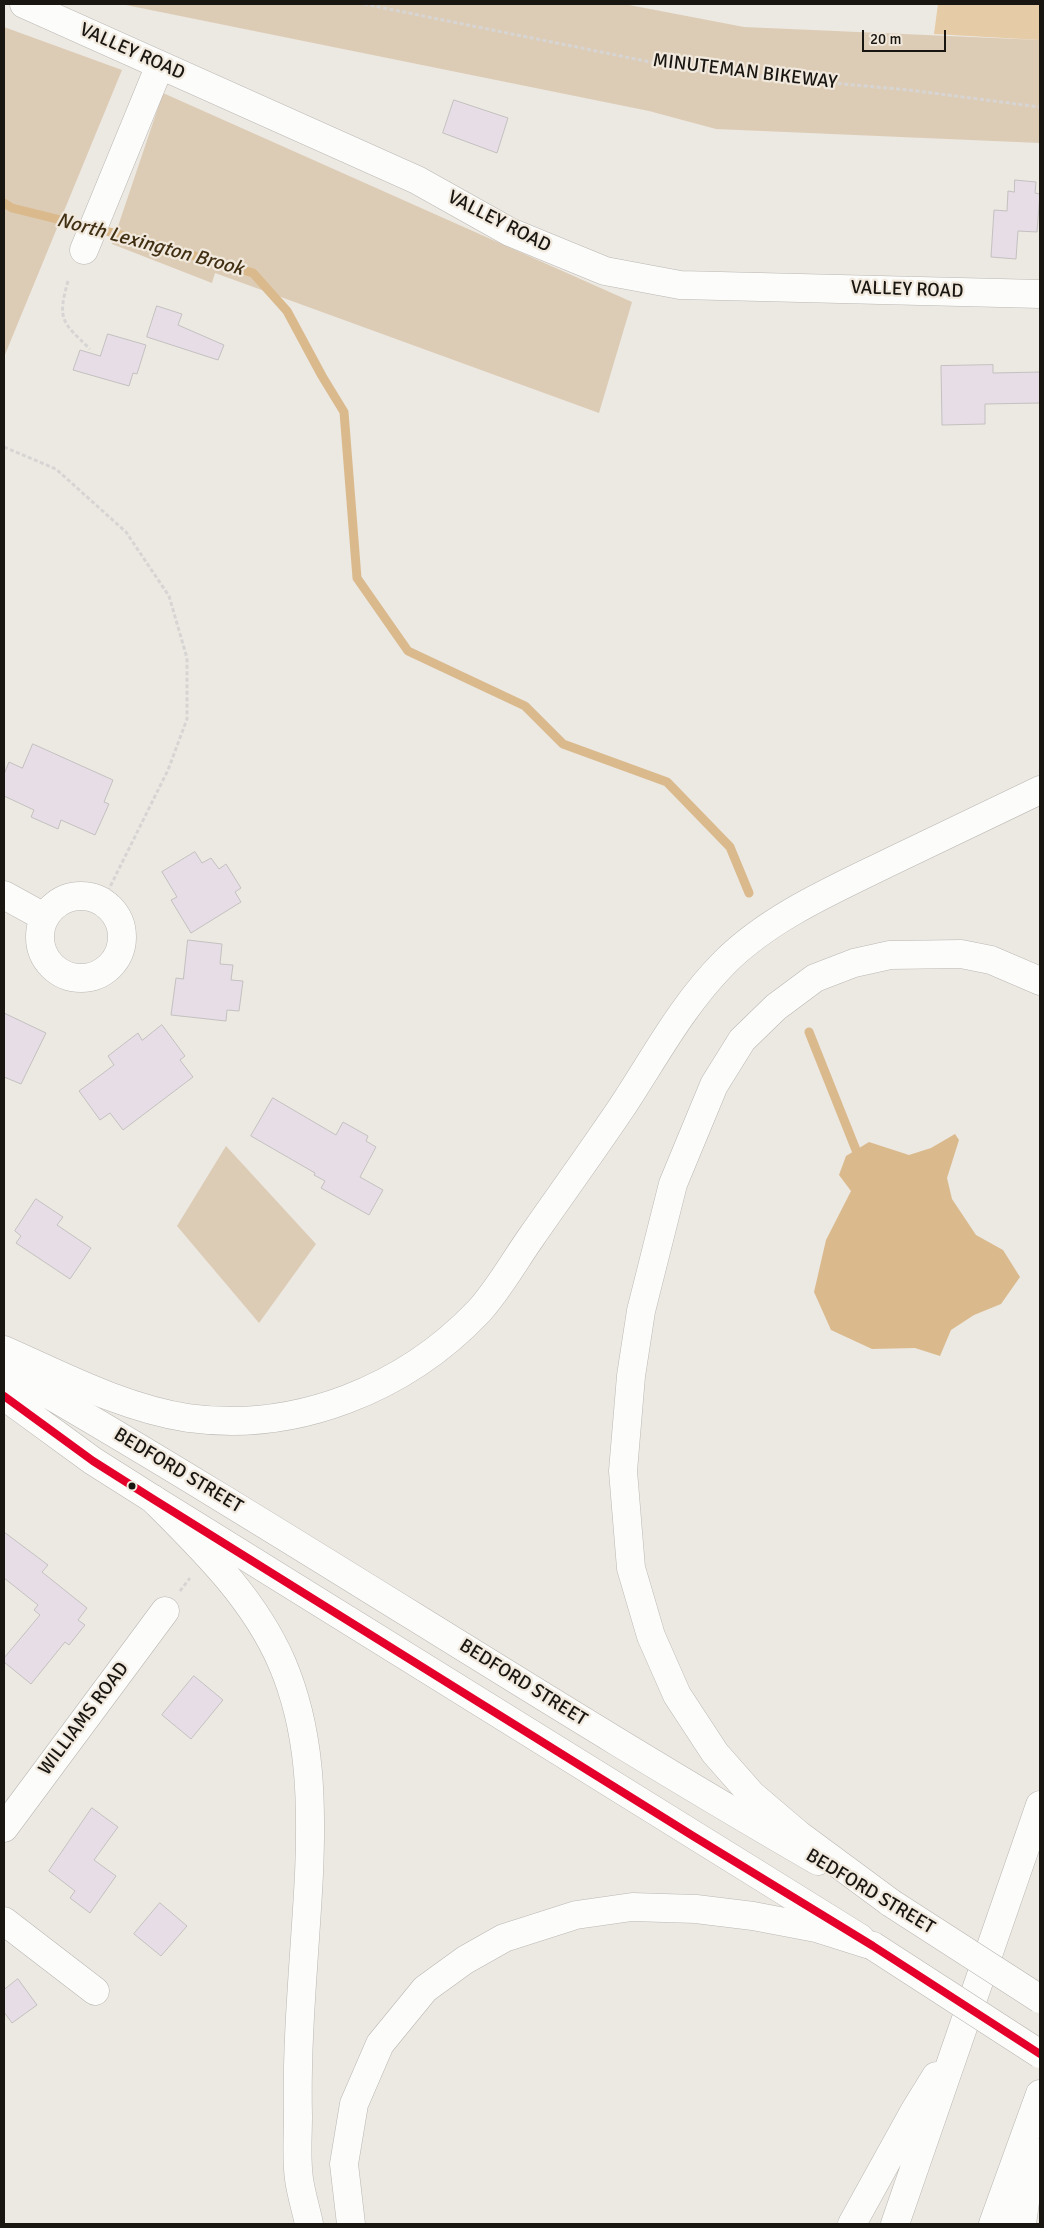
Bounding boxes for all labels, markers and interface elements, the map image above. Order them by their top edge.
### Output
street label: VALLEY ROAD [76,19,188,85]
scale bar [864,20,948,52]
text: 20 m [870,30,901,48]
street label: MINUTEMAN BIKEWAY [651,49,839,95]
street label: VALLEY ROAD [444,186,554,258]
water label: North Lexington Brook [54,209,246,281]
street label: VALLEY ROAD [850,277,964,303]
street label: BEDFORD STREET [109,1424,247,1518]
unlabelled marker [127,1481,137,1491]
street label: BEDFORD STREET [455,1635,591,1731]
street label: WILLIAMS ROAD [34,1658,134,1780]
street label: BEDFORD STREET [801,1845,939,1939]

